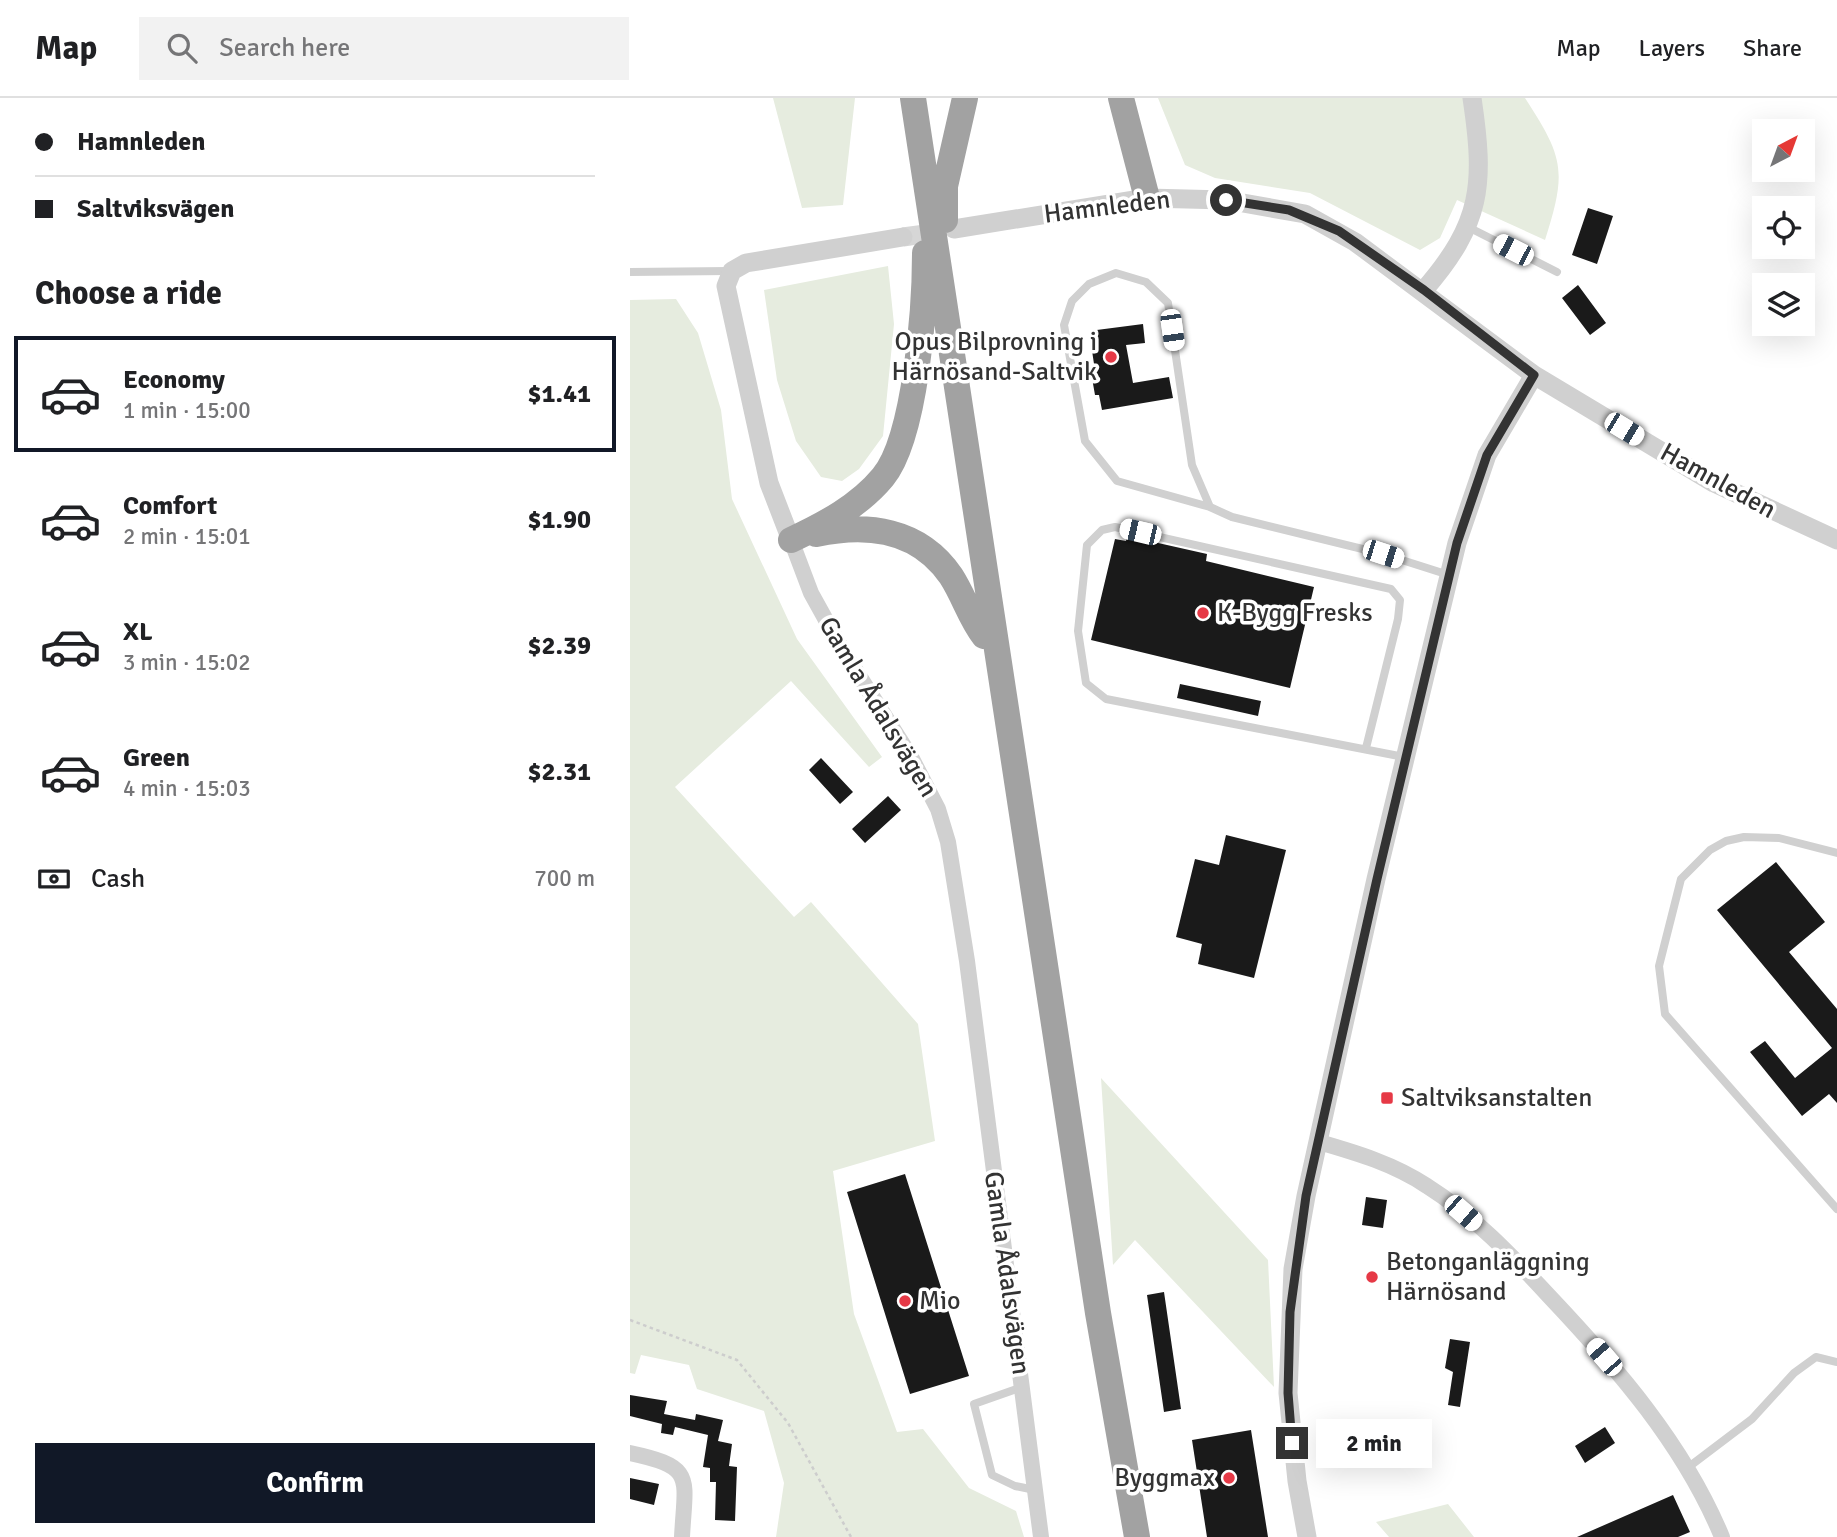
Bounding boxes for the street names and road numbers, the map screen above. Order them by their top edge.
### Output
street label: Hamnleden [1042,183,1172,231]
street label: Hamnleden [1655,436,1781,526]
street label: Gamla Ådalsvägen [812,611,944,803]
street label: Gamla Ådalsvägen [977,1169,1037,1377]

